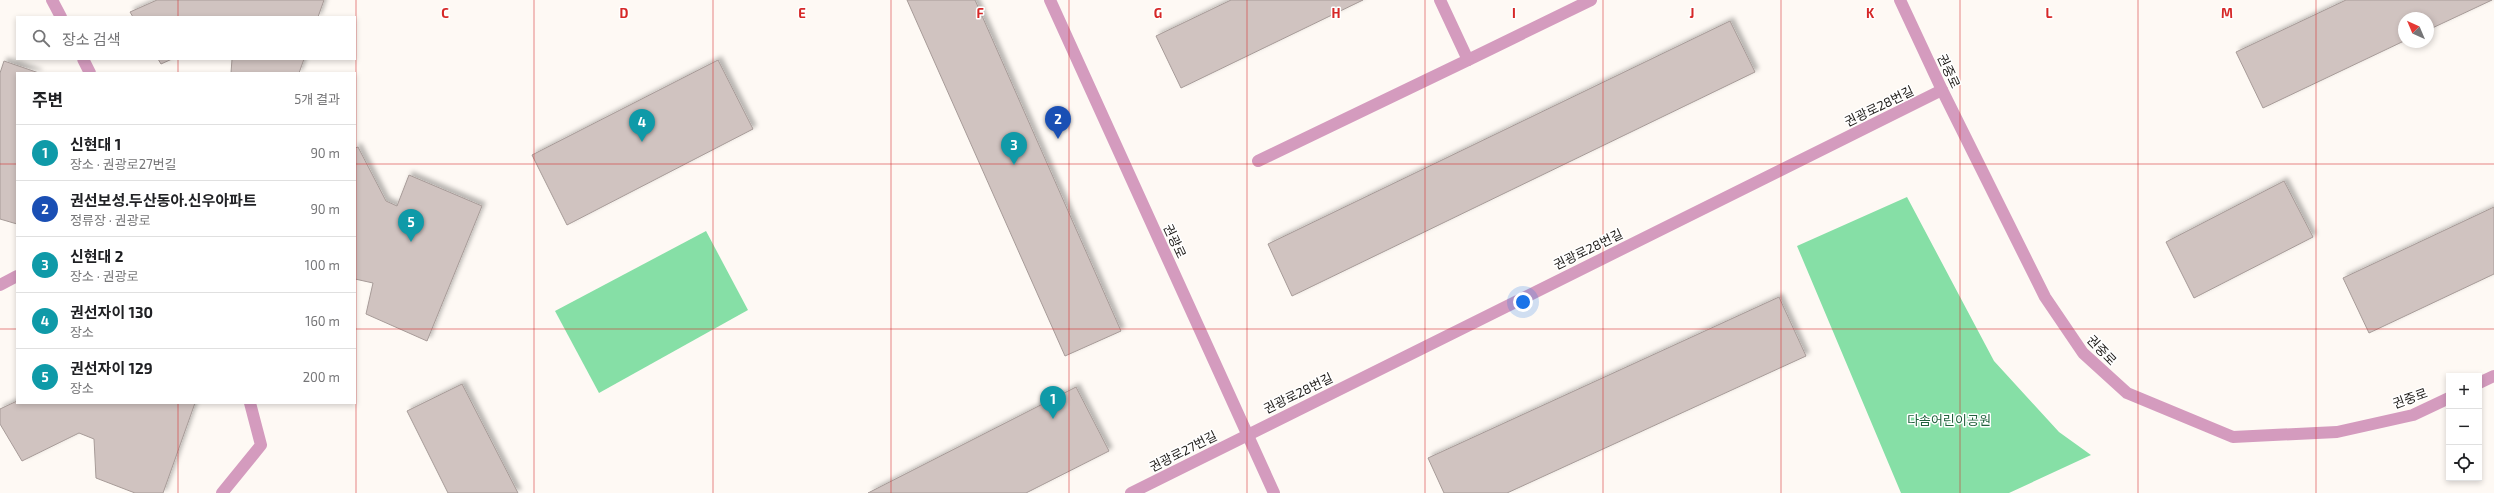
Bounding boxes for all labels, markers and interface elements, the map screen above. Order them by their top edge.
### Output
text: C [441,5,449,21]
text: D [620,5,629,21]
text: E [798,5,806,21]
text: F [976,5,984,21]
text: G [1154,5,1162,21]
text: H [1332,5,1341,21]
text: I [1512,5,1516,21]
text: J [1690,5,1694,21]
text: K [1866,5,1875,21]
text: L [2046,5,2053,21]
text: M [2221,5,2233,21]
north arrow [2398,12,2434,48]
search box [16,16,356,60]
icon: search [30,27,52,49]
text: 장소 검색 [62,30,121,48]
street label: 권중로 [1934,51,1964,91]
street label: 권광로28번길 [1842,82,1916,130]
text: 주변 [32,89,63,109]
text: 5개 결과 [294,91,340,107]
pin: 2 [1045,106,1071,139]
pin: 4 [629,109,655,142]
pin: 3 [1001,132,1027,165]
text: 신현대 1 [70,135,121,153]
text: 1 [42,145,48,161]
text: 90 m [310,145,340,161]
text: 장소 · 권광로27번길 [70,156,177,172]
text: 권선보성.두산동아.신우아파트 [70,191,257,209]
text: 2 [41,201,49,217]
text: 90 m [310,201,340,217]
pin: 5 [398,209,424,242]
text: 정류장 · 권광로 [70,212,151,228]
street label: 권광로 [1160,221,1190,261]
street label: 권광로28번길 [1551,225,1625,273]
text: 신현대 2 [70,247,123,265]
text: 3 [41,257,49,273]
text: 100 m [305,257,340,273]
text: 장소 · 권광로 [70,268,139,284]
your location [1513,292,1533,312]
text: 권선자이 130 [70,303,153,321]
text: 4 [41,313,49,329]
text: 160 m [305,313,340,329]
text: 장소 [70,324,94,340]
street label: 권중로 [2084,332,2120,368]
text: 권선자이 129 [70,359,153,377]
text: 5 [41,369,49,385]
text: 200 m [303,369,340,385]
street label: 권광로28번길 [1261,369,1335,417]
map controls [2446,373,2482,481]
button: + [2446,373,2482,409]
text: 장소 [70,380,94,396]
street label: 권중로 [2390,384,2430,412]
pin: 1 [1040,386,1066,419]
button: − [2446,409,2482,445]
park label: 다솜어린이공원 [1907,412,1991,428]
street label: 권광로27번길 [1147,427,1219,475]
button: locate [2446,445,2482,481]

